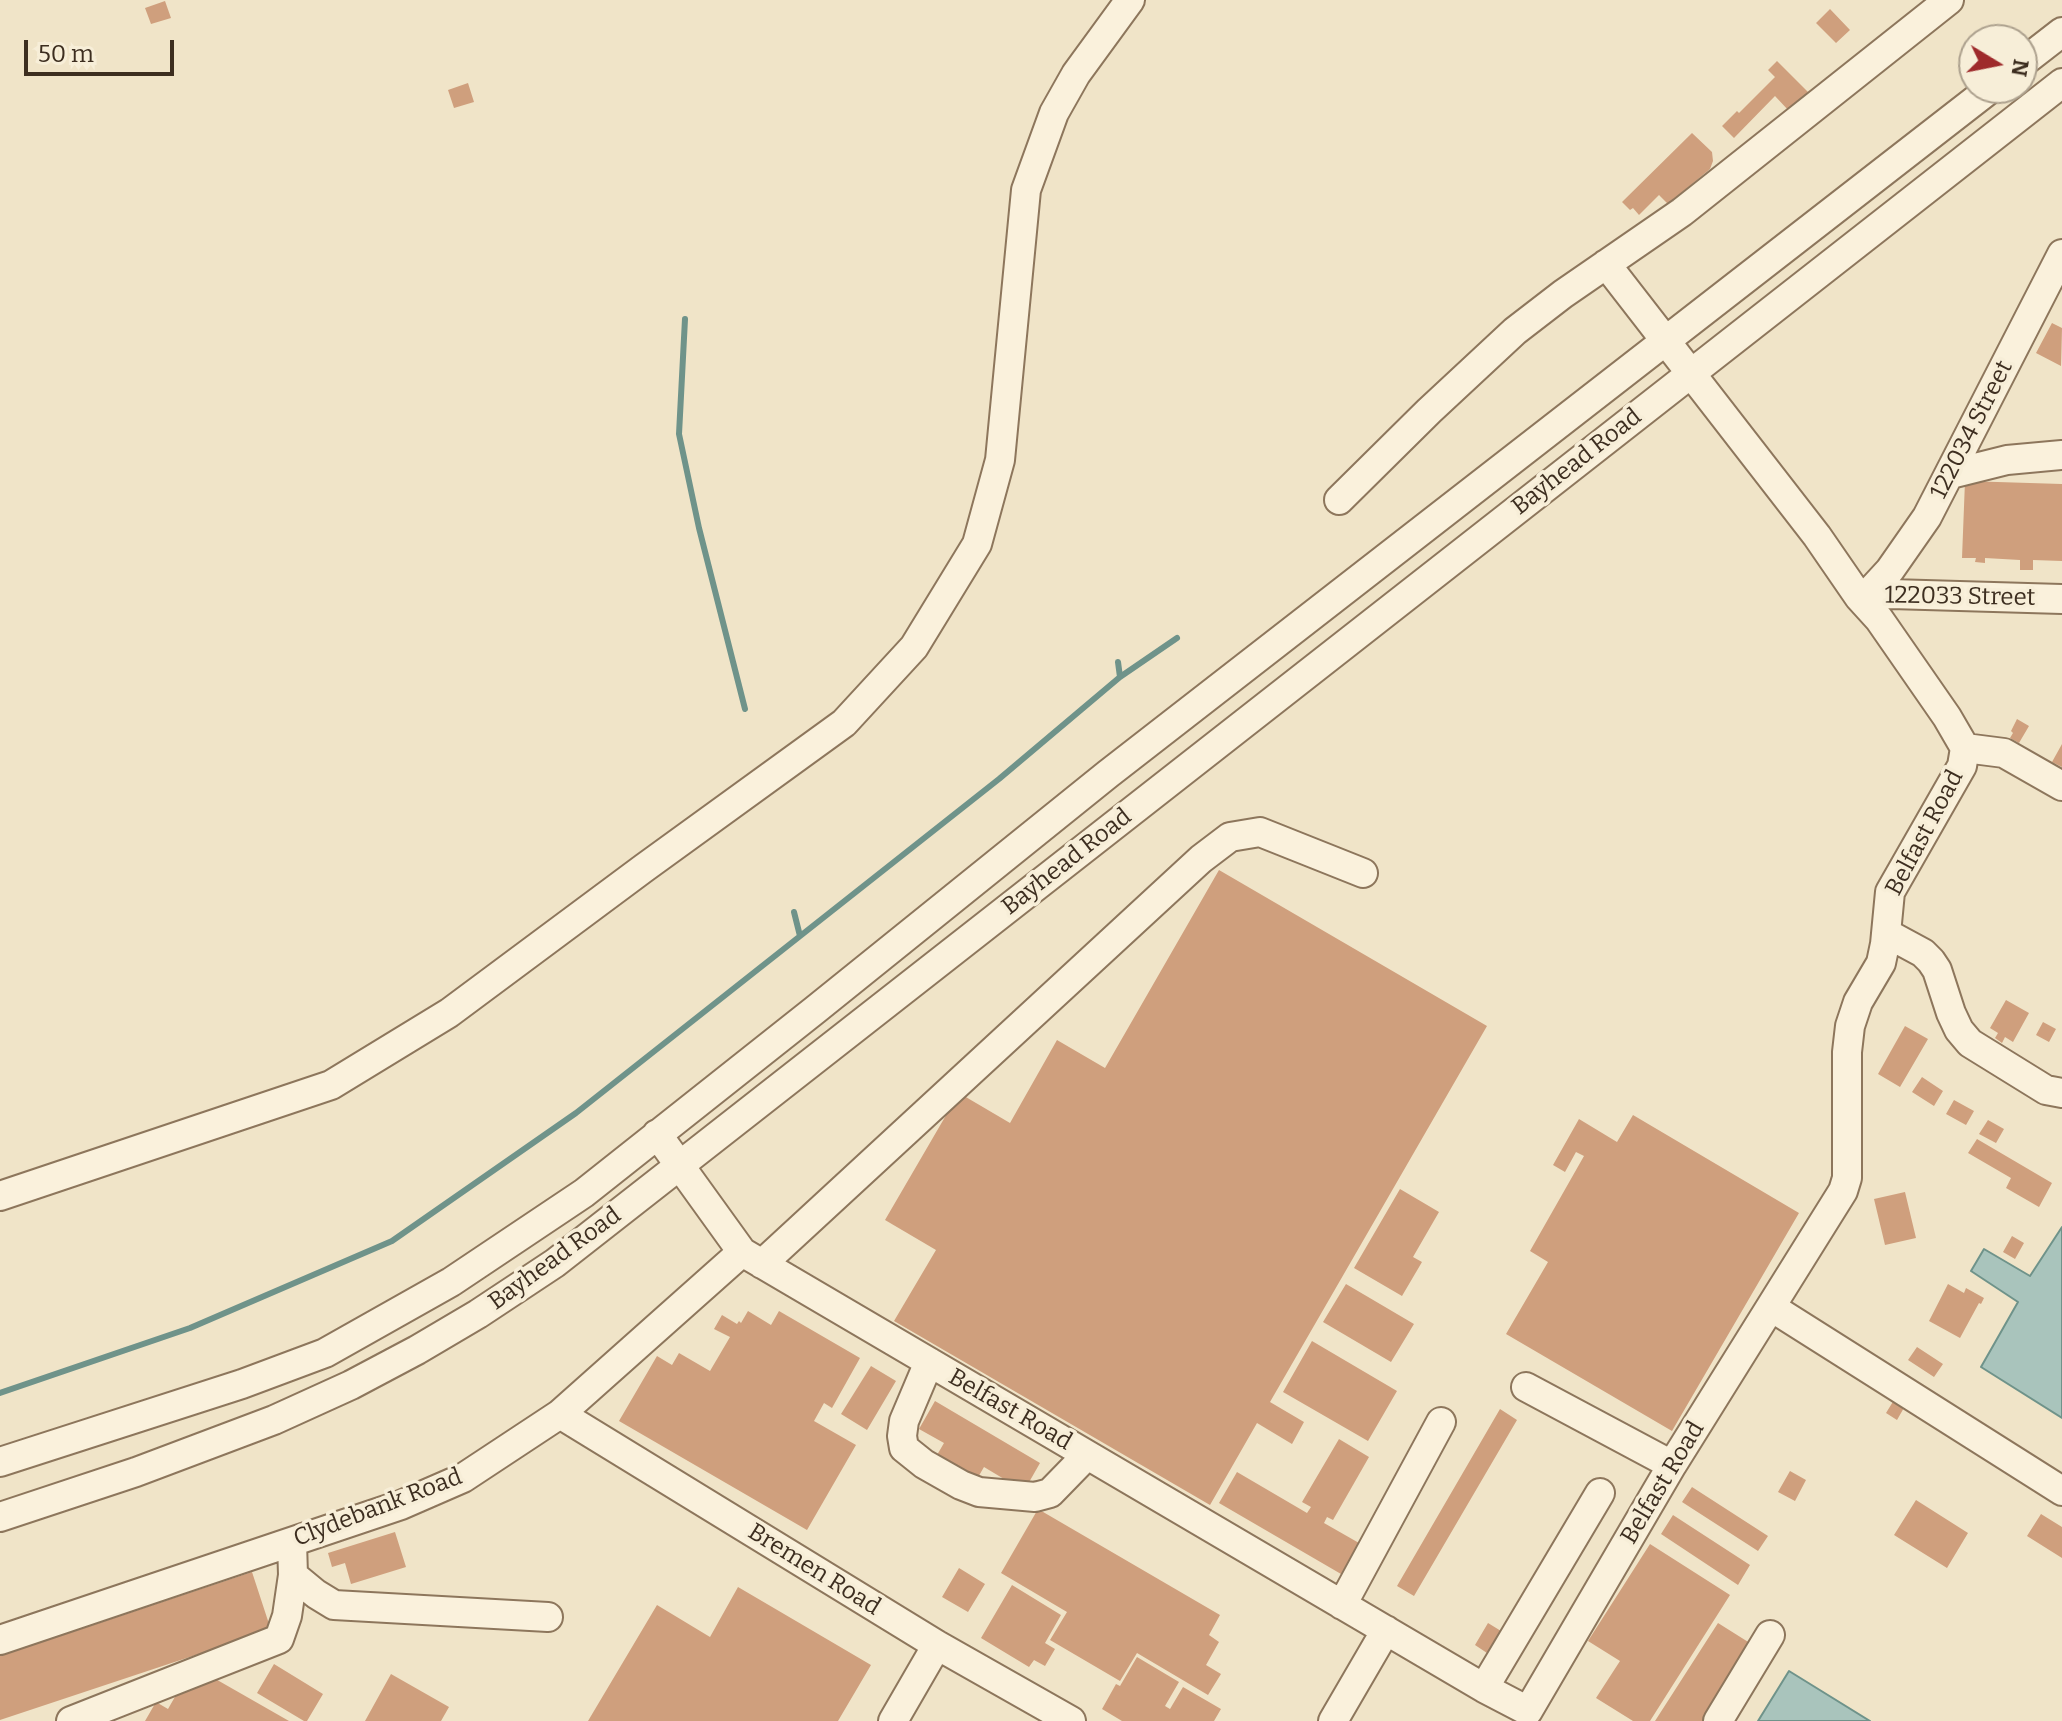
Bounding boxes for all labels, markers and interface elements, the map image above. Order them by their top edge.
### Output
scale bar [28,24,178,74]
north arrow [1958,24,2038,104]
text: 50 m [38,40,94,68]
text: N [2005,57,2035,79]
street label: 122034 Street [1925,356,2019,504]
street label: Bayhead Road [1506,402,1648,522]
street label: 122033 Street [1884,581,2036,613]
street label: Belfast Road [1880,765,1970,901]
street label: Bayhead Road [996,802,1138,922]
street label: Bayhead Road [483,1201,627,1317]
street label: Belfast Road [943,1363,1077,1457]
street label: Belfast Road [1615,1416,1711,1550]
street label: Clydebank Road [290,1463,466,1553]
street label: Bremen Road [743,1518,885,1622]

